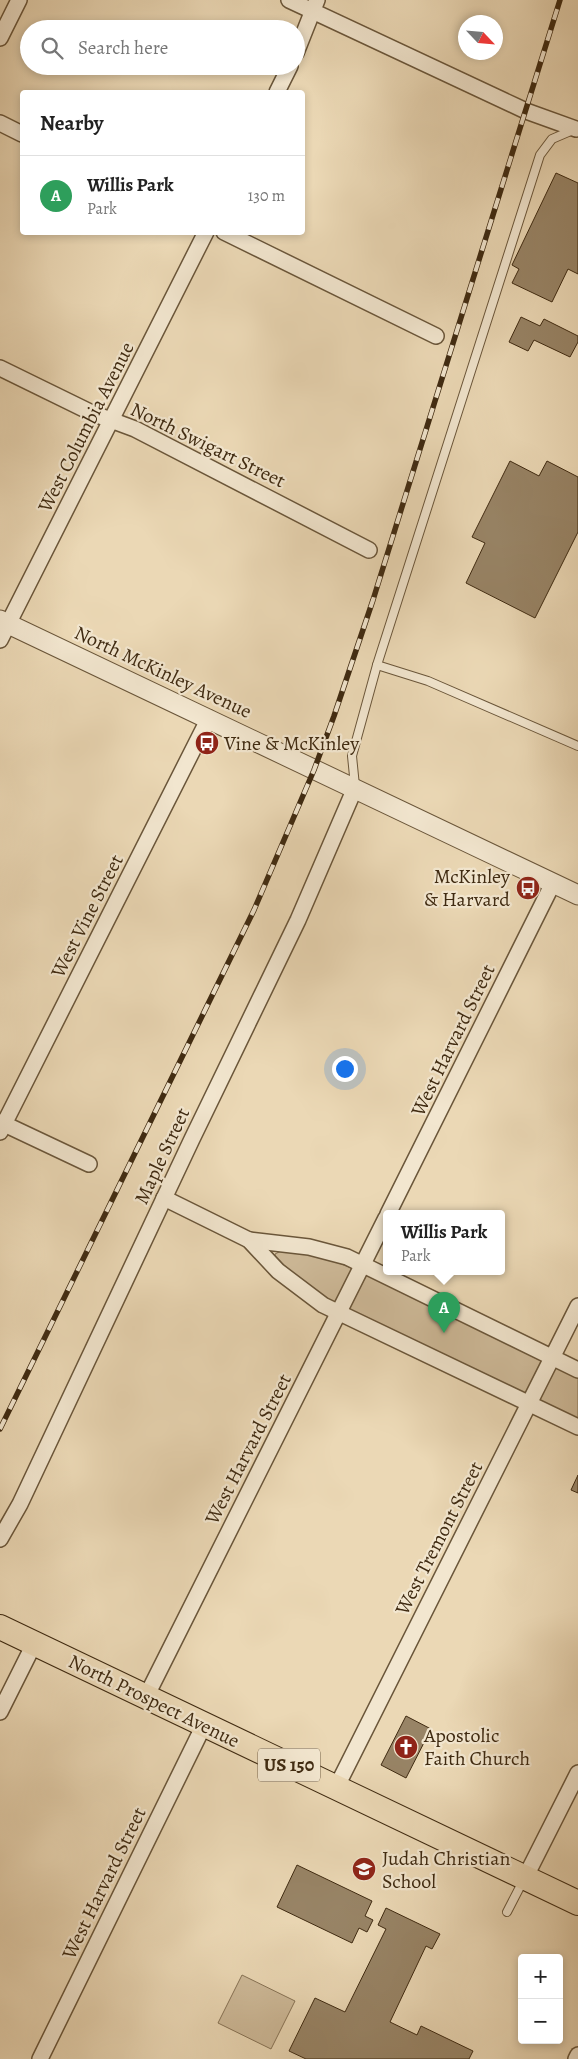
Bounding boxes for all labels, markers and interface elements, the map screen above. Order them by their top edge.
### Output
north arrow [458,15,503,60]
search box [20,20,305,75]
icon: search [38,34,66,62]
text: Search here [78,35,168,61]
text: Nearby [40,109,103,137]
text: Willis Park [87,172,174,198]
text: A [51,185,61,207]
text: 130 m [248,185,285,207]
text: Park [87,198,117,220]
street label: West Columbia Avenue [31,337,141,518]
street label: North Swigart Street [126,396,290,494]
street label: North McKinley Avenue [70,619,256,725]
bus stop icon: Vine & McKinley [194,730,220,756]
place label: Vine & McKinley [223,730,360,757]
street label: West Vine Street [44,849,130,983]
place label: McKinley & Harvard [424,863,511,913]
bus stop icon: McKinley & Harvard [515,875,541,901]
street label: West Harvard Street [404,959,502,1121]
your location [332,1056,358,1082]
street label: Maple Street [128,1103,196,1209]
popup [383,1210,505,1275]
text: Willis Park [401,1219,487,1245]
text: Park [401,1245,431,1267]
pin: A [428,1292,460,1333]
street label: West Harvard Street [198,1369,298,1530]
street label: West Tremont Street [388,1456,490,1620]
street label: North Prospect Avenue [64,1648,244,1754]
place label: Apostolic Faith Church [423,1722,531,1772]
church icon: Apostolic Faith Church [393,1734,419,1760]
road number: US 150 [258,1748,320,1782]
street label: West Harvard Street [55,1802,153,1964]
place label: Judah Christian School [382,1845,511,1895]
school or university icon: Judah Christian School [351,1856,377,1882]
map controls [518,1954,563,2044]
button: + [518,1954,563,1999]
button: − [518,1999,563,2044]

